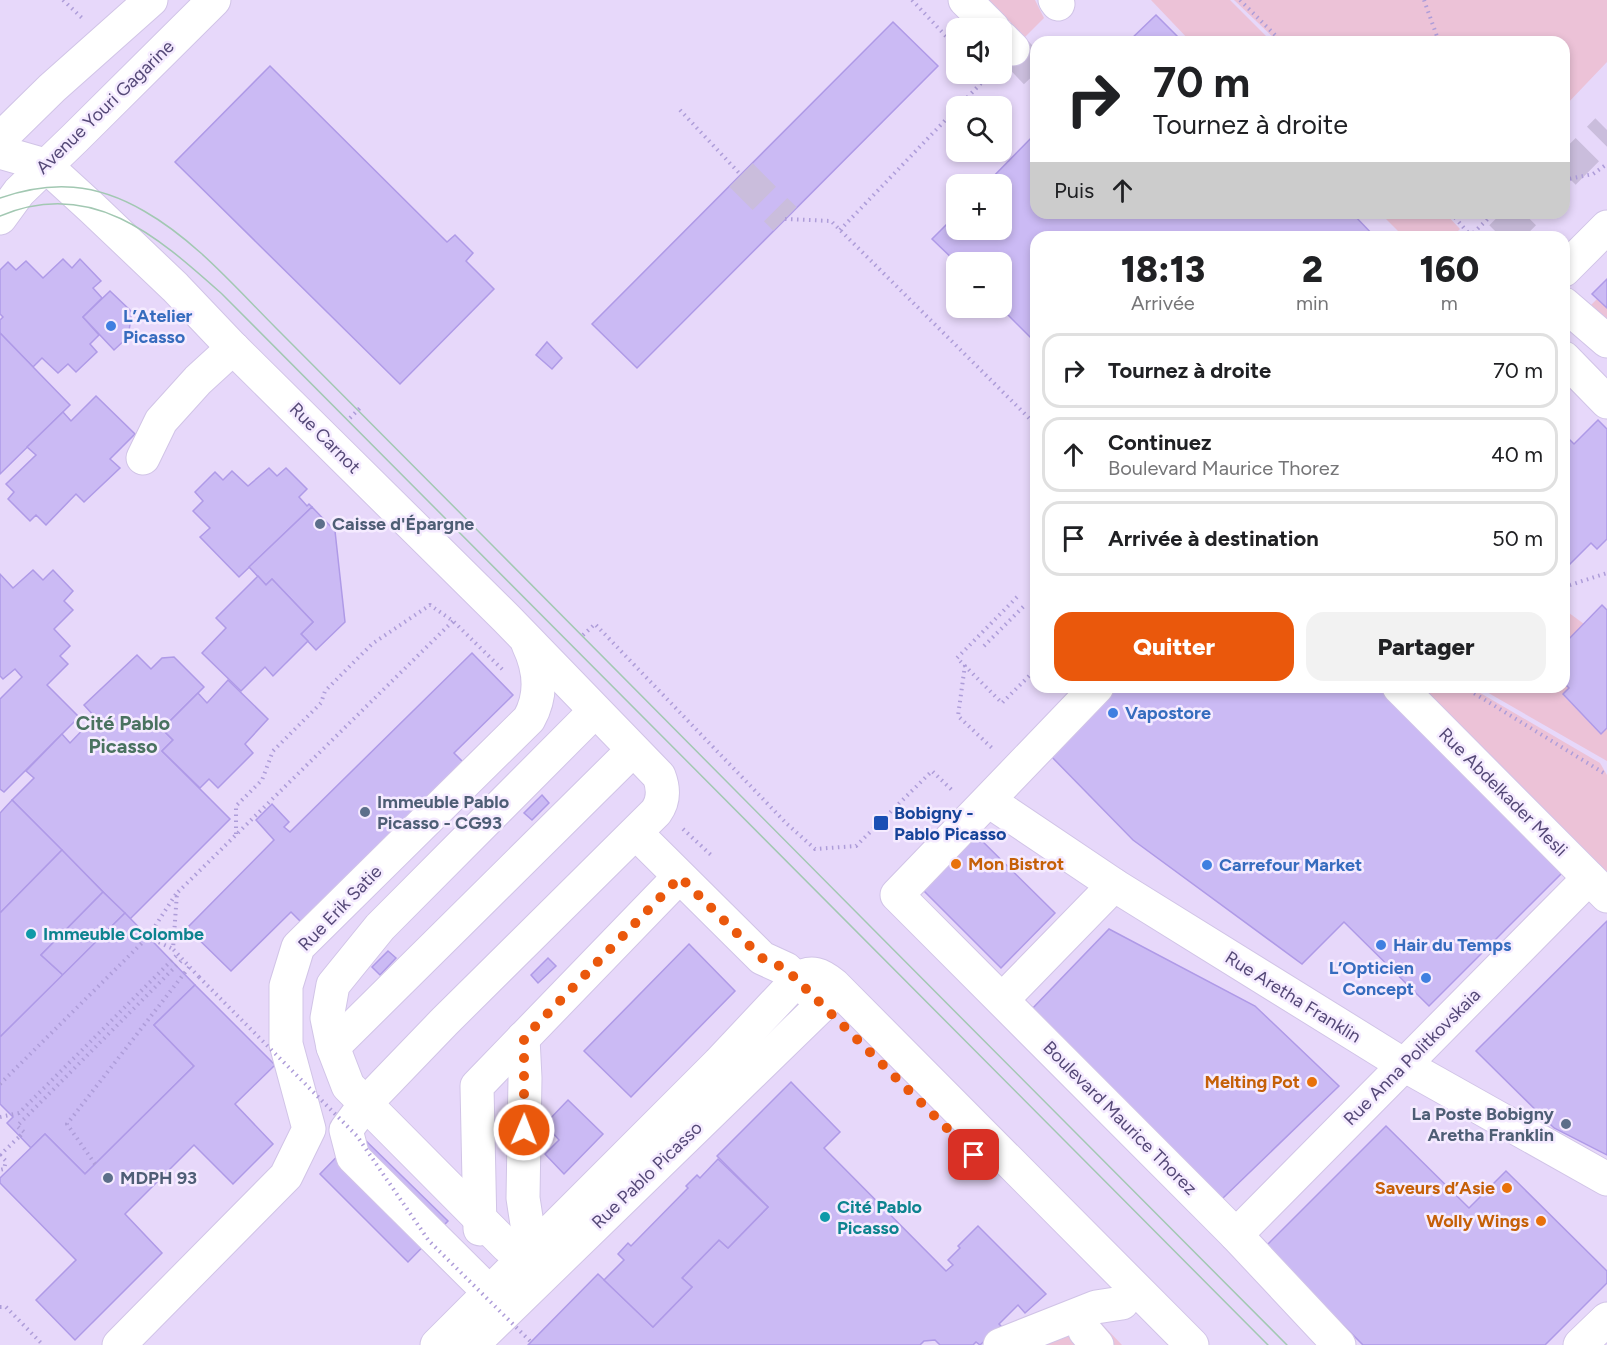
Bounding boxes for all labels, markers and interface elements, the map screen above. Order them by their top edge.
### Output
map controls [946,18,1012,318]
button: sound [946,18,1012,84]
street label: Avenue Youri Gagarine [32,35,179,178]
text: 70 m [1153,57,1250,108]
icon: right [1054,60,1132,138]
button: search [946,96,1012,162]
text: Tournez à droite [1153,108,1348,141]
button: + [946,174,1012,240]
icon: ahead [1106,174,1139,207]
text: Puis [1054,177,1094,204]
text: 18:13 [1121,248,1205,291]
text: 2 [1302,248,1323,291]
text: 160 [1419,248,1479,291]
button: − [946,252,1012,318]
text: Arrivée [1131,291,1195,315]
text: min [1296,291,1329,315]
text: m [1441,291,1458,315]
place label: L’Atelier Picasso [123,305,193,348]
marker: L’Atelier Picasso [104,319,118,333]
icon: right [1057,354,1090,387]
text: Tournez à droite [1108,357,1271,384]
text: 70 m [1493,357,1543,384]
street label: Rue Carnot [285,398,365,478]
text: Continuez [1108,429,1212,456]
icon: ahead [1057,438,1090,471]
text: 40 m [1491,441,1543,468]
text: Boulevard Maurice Thorez [1108,456,1339,480]
place label: Caisse d'Épargne [332,513,474,535]
marker: Caisse d'Épargne [313,517,327,531]
icon: arrive [1057,522,1090,555]
text: Arrivée à destination [1108,525,1319,552]
text: 50 m [1492,525,1543,552]
button: Quitter [1054,612,1294,681]
button: Partager [1306,612,1546,681]
place label: Vapostore [1125,702,1211,724]
marker: Vapostore [1106,706,1120,720]
district label: Cité Pablo Picasso [76,711,171,758]
street label: Rue Abdelkader Mesli [1434,723,1572,861]
place label: Immeuble Pablo Picasso - CG93 [377,791,509,834]
place label: Bobigny - Pablo Picasso [894,802,1006,845]
marker: Immeuble Pablo Picasso - CG93 [358,805,372,819]
marker: Bobigny - Pablo Picasso [872,814,890,832]
place label: Mon Bistrot [968,853,1064,875]
place label: Carrefour Market [1219,854,1362,876]
marker: Mon Bistrot [949,857,963,871]
marker: Carrefour Market [1200,858,1214,872]
street label: Rue Erik Satie [294,860,386,955]
place label: Immeuble Colombe [43,923,204,945]
marker: Immeuble Colombe [24,927,38,941]
place label: Hair du Temps [1393,934,1512,956]
marker: Hair du Temps [1374,938,1388,952]
street label: Rue Aretha Franklin [1221,946,1365,1048]
place label: L’Opticien Concept [1329,957,1414,1000]
marker: L’Opticien Concept [1419,971,1433,985]
street label: Rue Anna Politkovskaia [1339,984,1485,1130]
street label: Boulevard Maurice Thorez [1039,1037,1202,1200]
place label: Melting Pot [1205,1071,1300,1093]
marker: Melting Pot [1305,1075,1319,1089]
position arrow [492,1098,556,1162]
place label: La Poste Bobigny Aretha Franklin [1412,1103,1555,1146]
street label: Rue Pablo Picasso [587,1117,707,1233]
marker: La Poste Bobigny Aretha Franklin [1559,1117,1573,1131]
pin [948,1129,999,1180]
icon: arrive [957,1138,990,1171]
place label: MDPH 93 [120,1167,197,1189]
marker: MDPH 93 [101,1171,115,1185]
place label: Saveurs d’Asie [1375,1177,1495,1199]
marker: Saveurs d’Asie [1500,1181,1514,1195]
place label: Cité Pablo Picasso [837,1196,922,1239]
marker: Cité Pablo Picasso [818,1210,832,1224]
place label: Wolly Wings [1426,1210,1530,1232]
marker: Wolly Wings [1534,1214,1548,1228]

